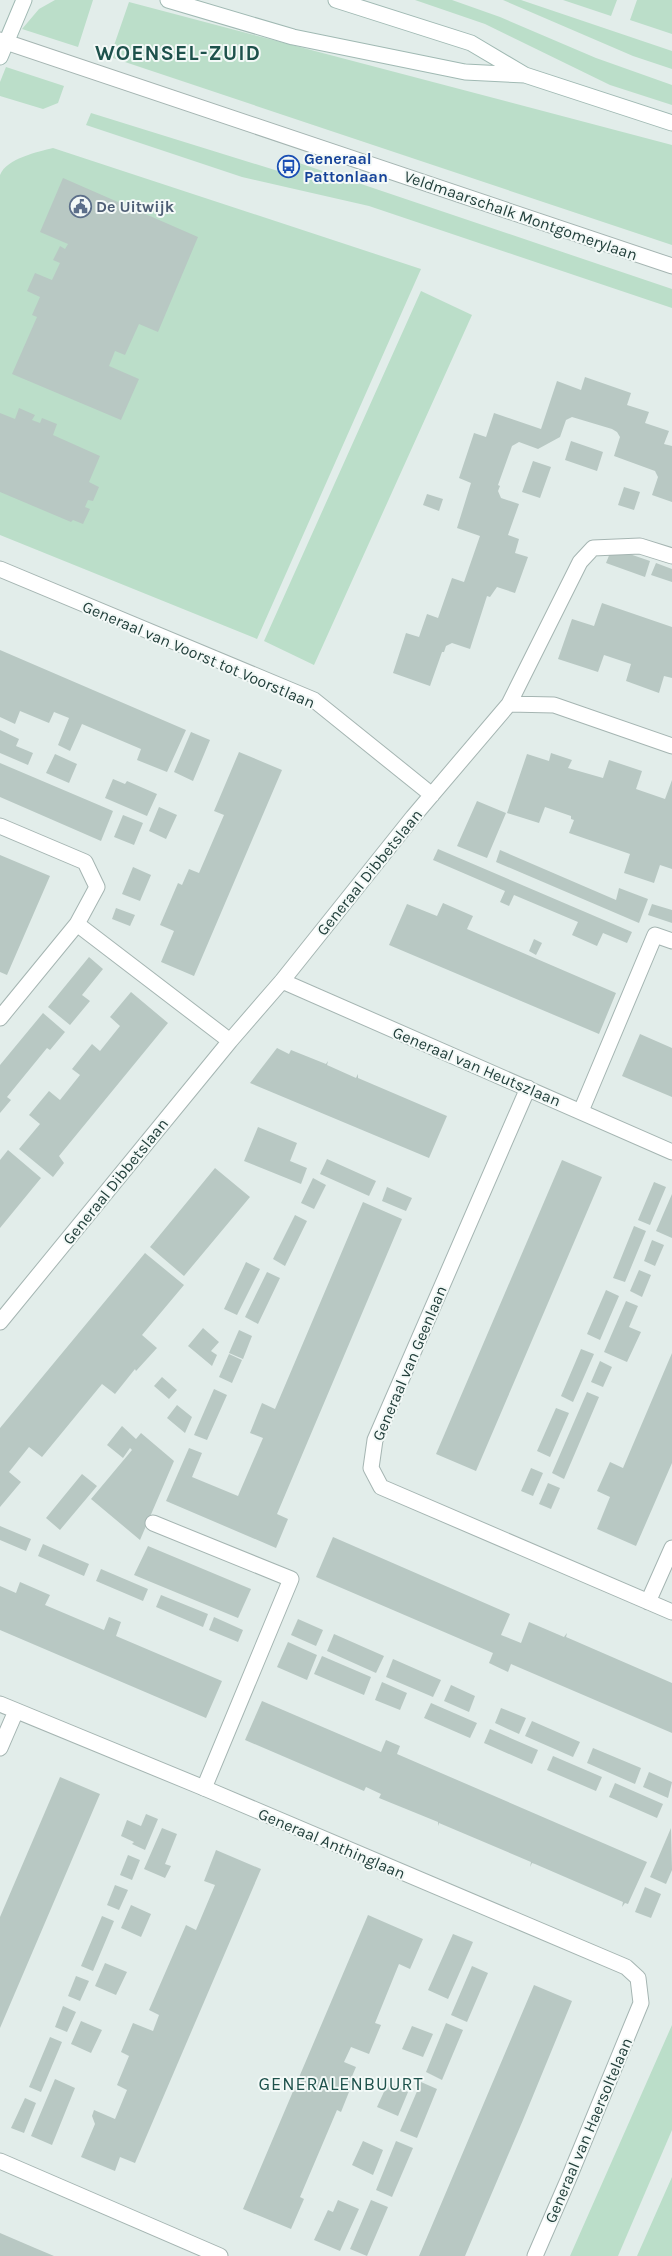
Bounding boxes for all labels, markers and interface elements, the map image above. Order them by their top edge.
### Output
district label: WOENSEL-ZUID [95,41,261,65]
place label: Generaal Pattonlaan [304,149,388,186]
bus stop icon: Generaal Pattonlaan [276,155,300,179]
street label: Veldmaarschalk Montgomerylaan [402,167,640,264]
public building icon: De Uitwijk [68,194,92,218]
place label: De Uitwijk [96,197,175,216]
street label: Generaal van Voorst tot Voorstlaan [80,597,318,712]
street label: Generaal Dibbetslaan [313,805,426,939]
street label: Generaal van Heutszlaan [390,1022,564,1111]
street label: Generaal Dibbetslaan [59,1114,172,1248]
street label: Generaal van Geenlaan [368,1283,451,1444]
street label: Generaal Anthinglaan [255,1804,408,1883]
street label: Generaal van Haersoltelaan [541,2035,636,2226]
district label: GENERALENBUURT [258,2073,424,2095]

